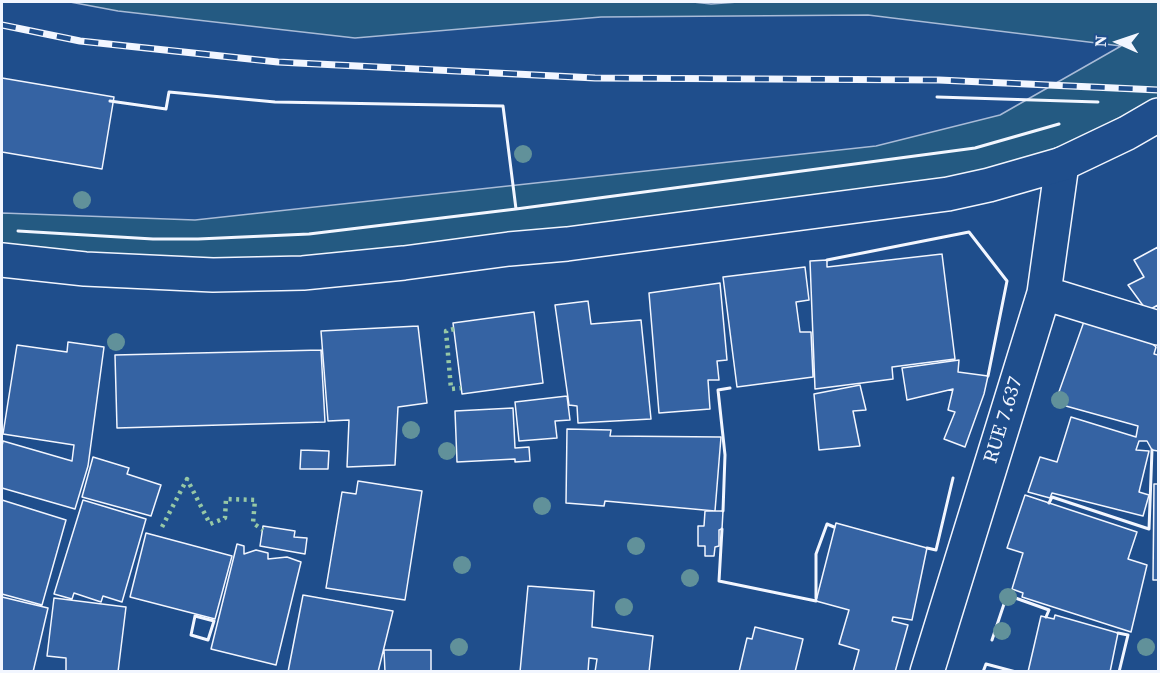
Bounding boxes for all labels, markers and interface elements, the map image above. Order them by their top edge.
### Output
north arrow [1088,12,1148,72]
text: N [1089,35,1111,47]
street label: RUE 7.637 [979,374,1029,466]

